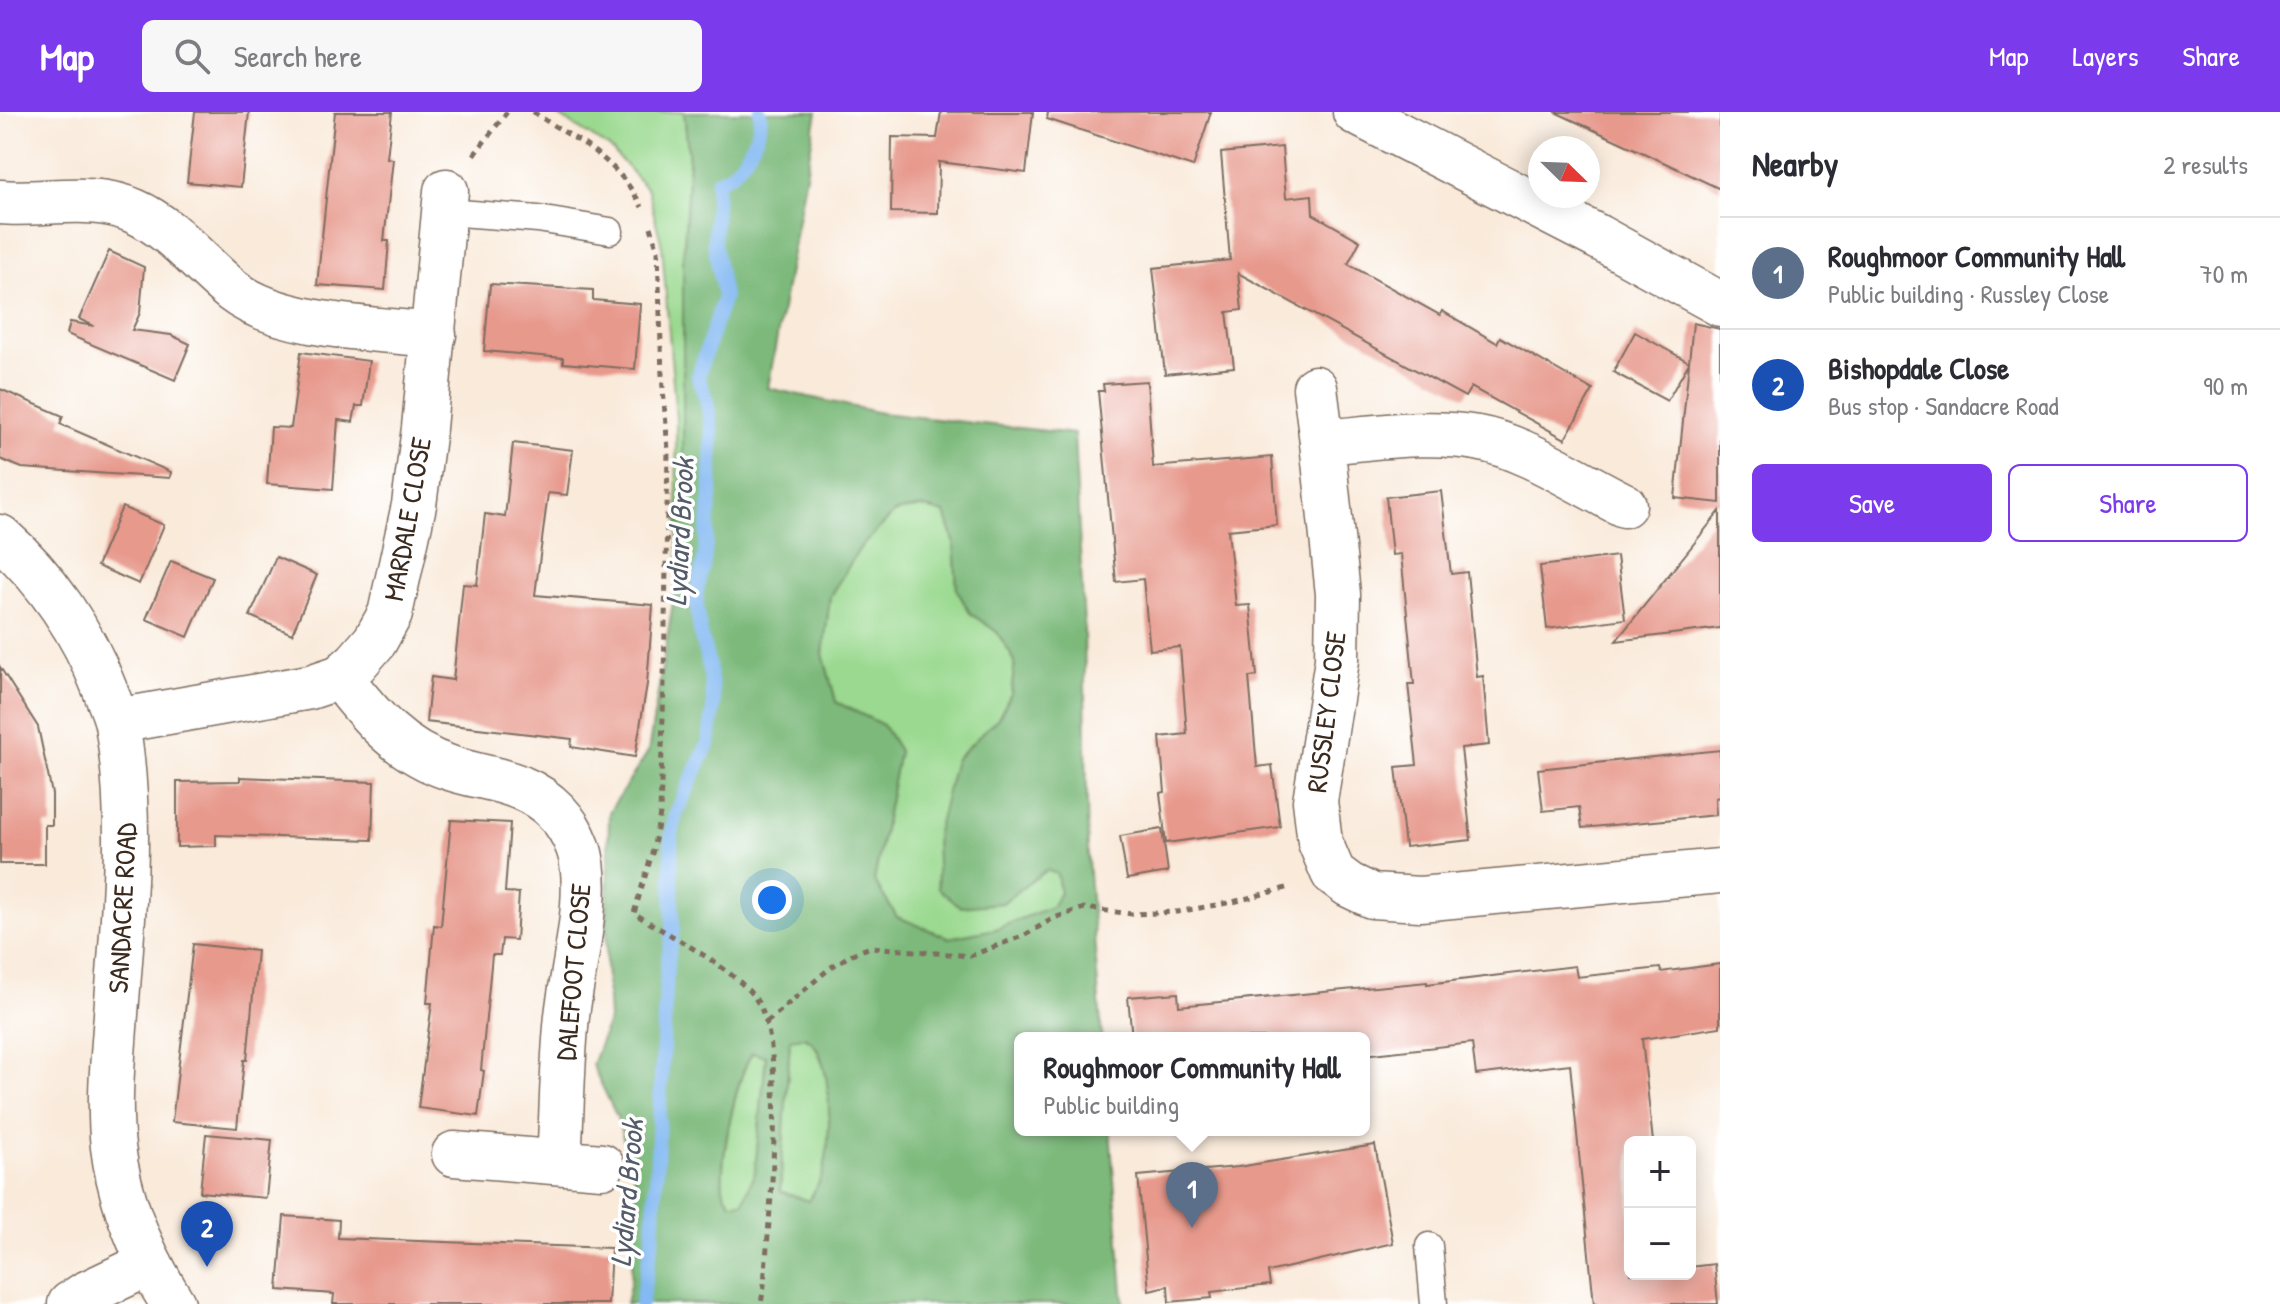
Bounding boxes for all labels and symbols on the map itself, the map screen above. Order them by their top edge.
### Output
north arrow [1528,136,1600,208]
street label: MARDALE CLOSE [374,434,440,604]
water label: Lydiard Brook [655,455,704,607]
street label: RUSSLEY CLOSE [1297,629,1355,795]
street label: SANDACRE ROAD [99,821,145,994]
your location [752,880,792,920]
street label: DALEFOOT CLOSE [546,882,600,1062]
water label: Lydiard Brook [600,1115,654,1268]
pin: 1 [1166,1162,1218,1228]
pin: 2 [181,1201,233,1267]

